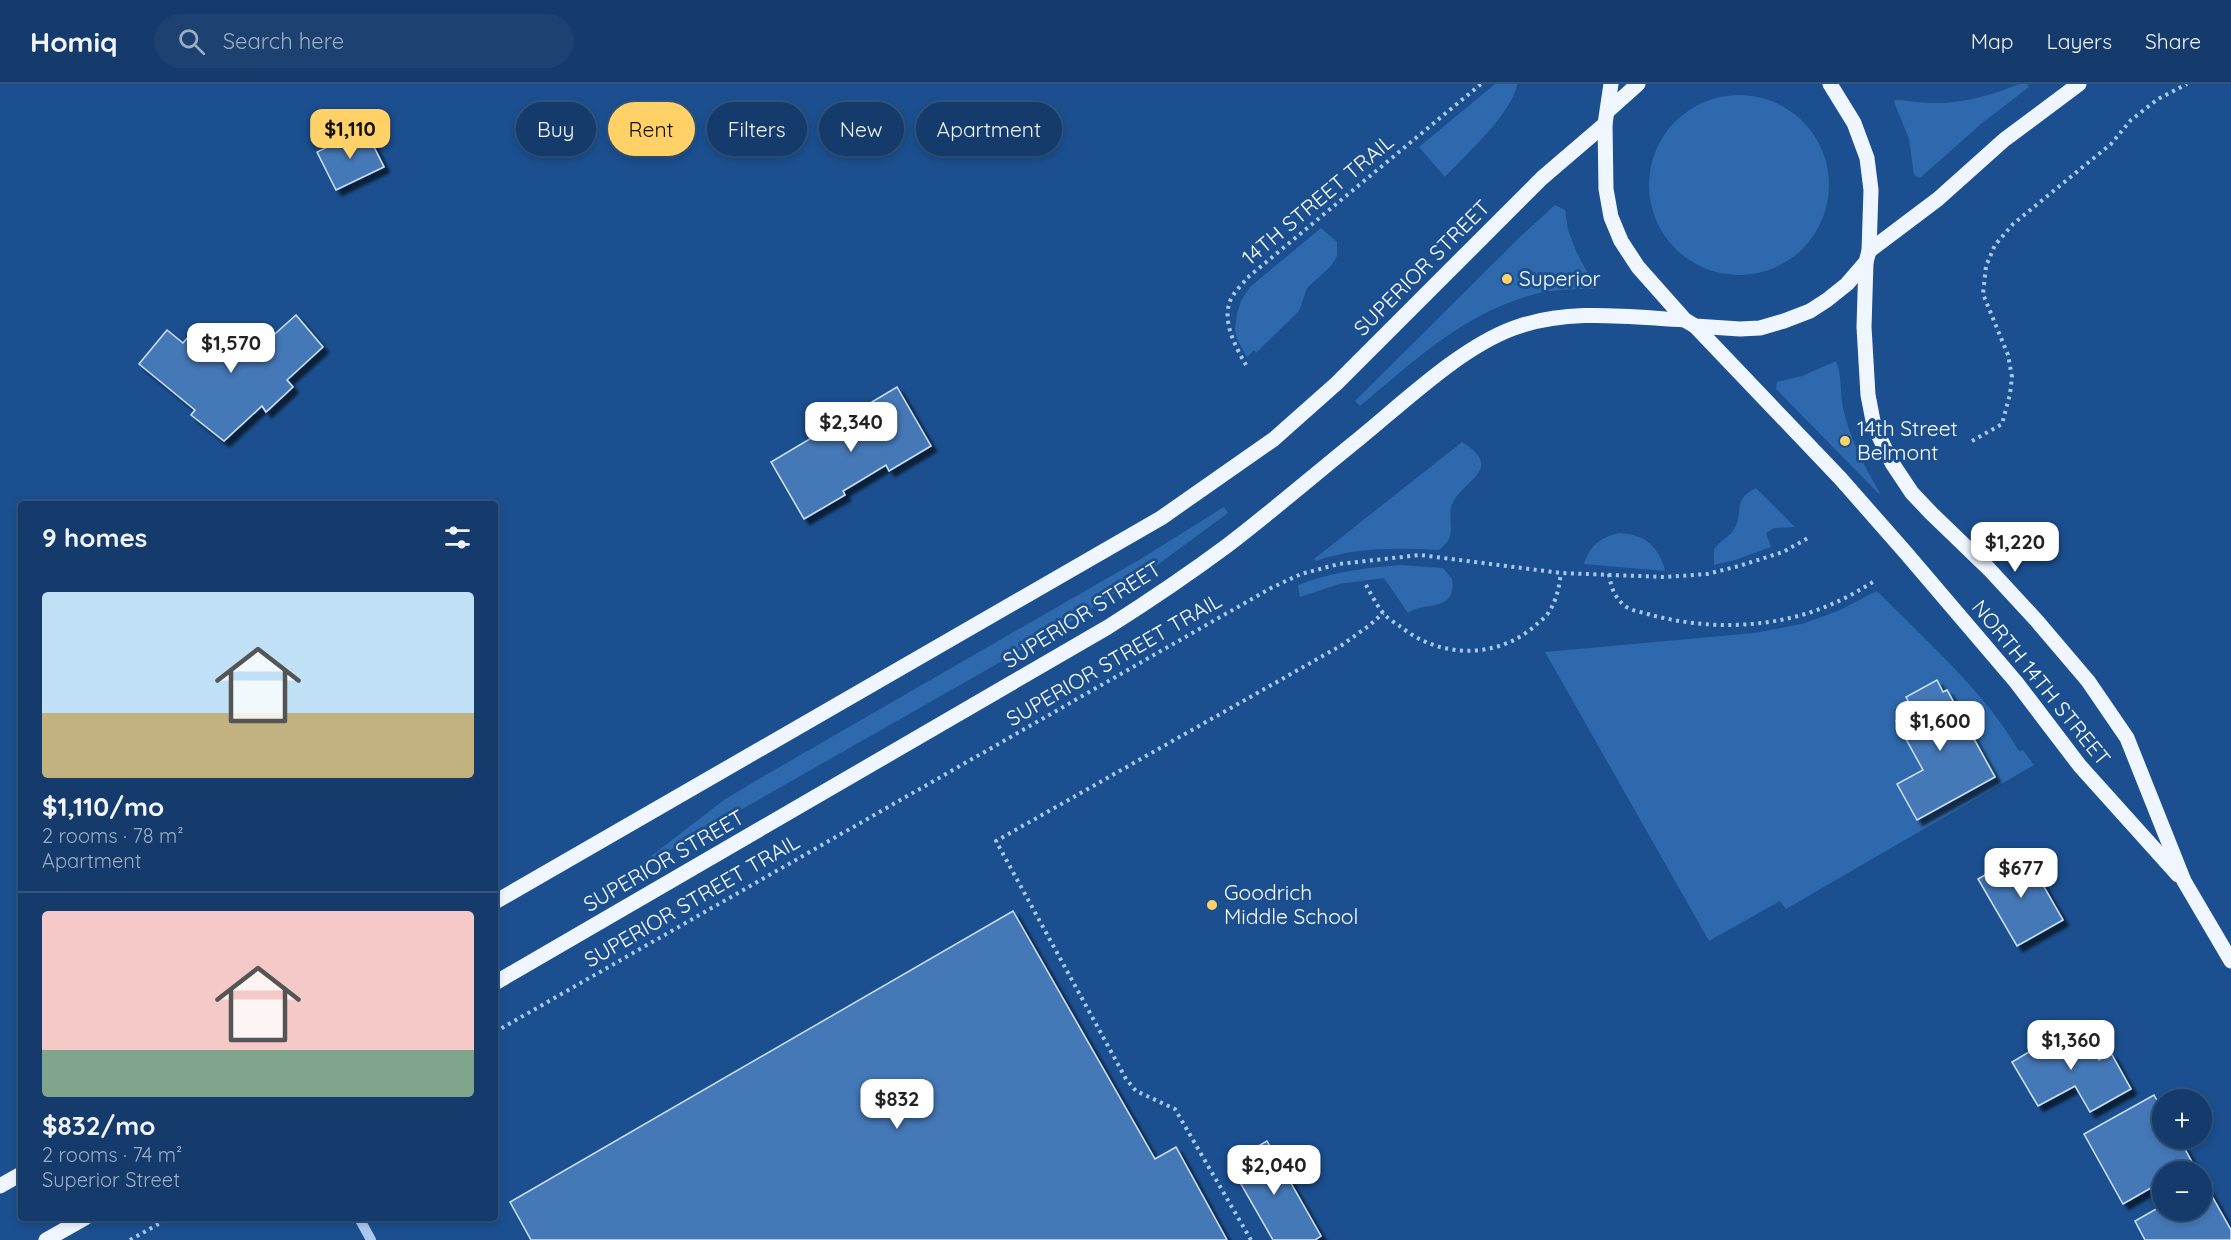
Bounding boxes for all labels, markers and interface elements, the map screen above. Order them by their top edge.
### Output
search box [154,14,574,68]
text: Homiq [30,24,118,59]
icon: search [175,25,208,58]
text: Search here [223,27,344,55]
text: Map [1971,28,2014,54]
text: Layers [2047,28,2112,54]
text: Share [2145,28,2201,54]
chip: Buy [516,102,596,156]
chip: Rent [608,102,695,156]
chip: Filters [707,102,807,156]
chip: New [819,102,904,156]
chip: Apartment [916,102,1062,156]
pin: $1,110 [301,109,399,160]
text: $1,110 [324,116,376,141]
street label: 14TH STREET TRAIL [1236,128,1398,270]
street label: SUPERIOR STREET [1348,194,1495,341]
place label: Superior [1519,265,1601,291]
marker: Superior [1500,272,1514,286]
pin: $1,570 [182,323,280,374]
text: $1,570 [201,330,261,355]
pin: $2,340 [802,402,900,453]
text: $2,340 [819,409,883,434]
place label: 14th Street Belmont [1857,415,1958,465]
marker: 14th Street Belmont [1838,434,1852,448]
text: 9 homes [42,521,147,554]
icon: filters [441,521,474,554]
pin: $1,220 [1966,522,2064,573]
text: $1,220 [1985,529,2045,554]
street label: SUPERIOR STREET [998,555,1165,673]
street label: SUPERIOR STREET TRAIL [1001,587,1226,731]
street label: NORTH 14TH STREET [1967,594,2117,771]
icon: home [204,631,312,739]
pin: $1,600 [1891,701,1989,752]
text: $1,600 [1910,708,1970,733]
text: $1,110/mo [42,790,164,823]
street label: SUPERIOR STREET [578,803,749,917]
text: 2 rooms · 78 m² [42,823,184,848]
street label: SUPERIOR STREET TRAIL [579,828,804,972]
text: Apartment [42,848,142,873]
pin: $677 [1985,848,2057,899]
text: $677 [1999,855,2043,880]
place label: Goodrich Middle School [1224,879,1358,929]
marker: Goodrich Middle School [1205,898,1219,912]
icon: home [204,950,312,1058]
pin: $1,360 [2022,1020,2120,1071]
text: $1,360 [2041,1027,2101,1052]
pin: $832 [861,1079,933,1130]
text: $832 [874,1086,920,1111]
map controls [2152,1089,2212,1221]
button: + [2152,1089,2212,1149]
text: $832/mo [42,1109,156,1142]
text: 2 rooms · 74 m² [42,1142,182,1167]
pin: $2,040 [1225,1145,1323,1196]
text: $2,040 [1241,1152,1307,1177]
button: − [2152,1161,2212,1221]
text: Superior Street [42,1167,180,1192]

